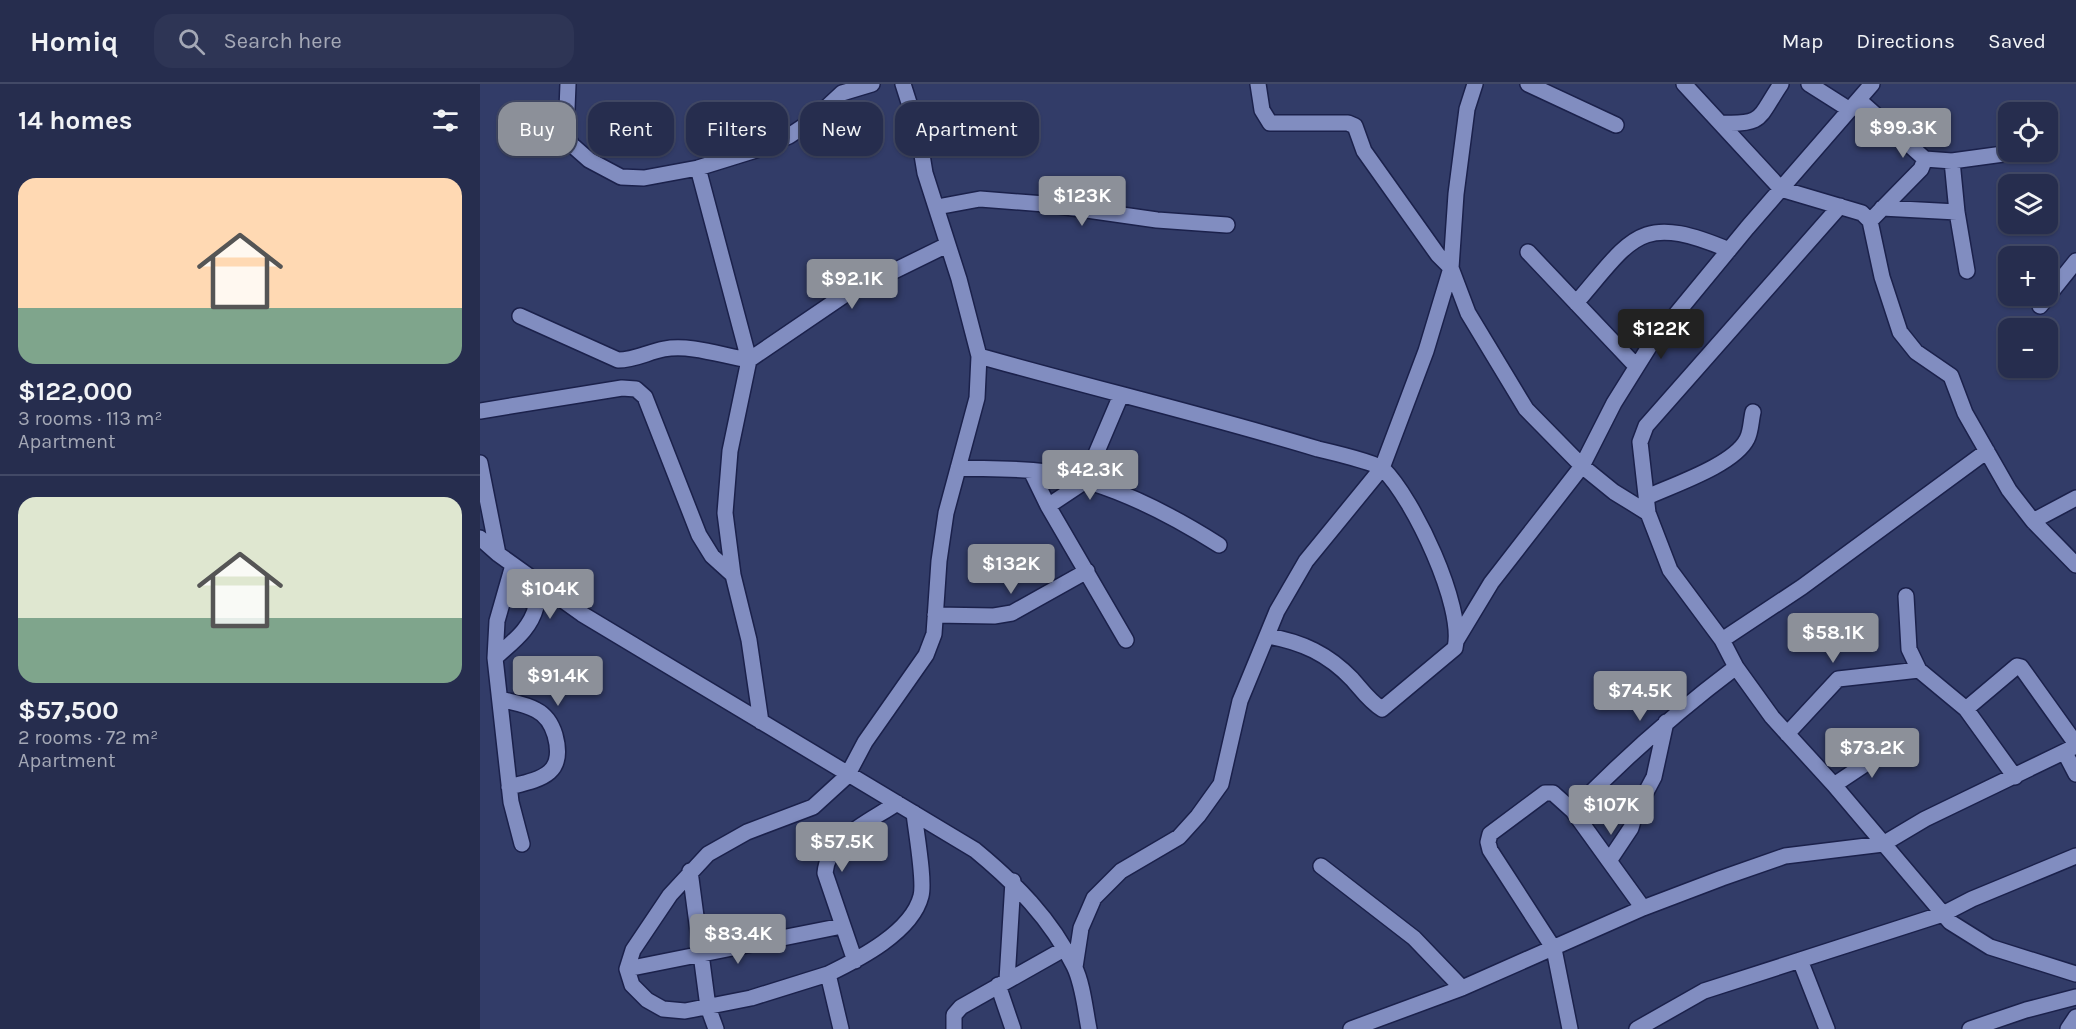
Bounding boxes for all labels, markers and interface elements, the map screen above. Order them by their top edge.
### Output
search box [154,14,574,68]
text: Homiq [30,25,118,58]
icon: search [175,25,208,58]
text: Search here [223,28,342,54]
text: Map [1782,29,1823,53]
text: Directions [1856,29,1955,53]
text: Saved [1988,29,2046,53]
chip: Buy [498,102,576,156]
chip: Rent [588,102,674,156]
chip: Filters [686,102,788,156]
chip: New [800,102,883,156]
chip: Apartment [895,102,1039,156]
map controls [1998,102,2058,378]
button: locate [1998,102,2058,162]
icon: filters [429,104,462,137]
text: 14 homes [18,105,132,136]
pin: $99.3K [1854,108,1952,159]
text: $99.3K [1869,116,1937,139]
button: layers [1998,174,2058,234]
pin: $123K [1040,176,1124,227]
text: $123K [1053,184,1111,207]
icon: home [186,217,294,325]
button: + [1998,246,2058,306]
pin: $92.1K [803,259,901,310]
text: $92.1K [821,267,883,290]
pin: $122K [1619,309,1703,360]
text: $122K [1632,317,1690,340]
button: − [1998,318,2058,378]
text: $122,000 [18,376,133,407]
text: 3 rooms · 113 m² [18,407,162,430]
text: Apartment [18,430,116,453]
pin: $42.3K [1041,450,1139,501]
text: $42.3K [1056,458,1124,481]
icon: home [186,536,294,644]
pin: $132K [969,544,1053,595]
text: $132K [982,552,1040,575]
pin: $104K [508,569,592,620]
text: $104K [521,577,579,600]
pin: $58.1K [1784,613,1882,664]
text: $58.1K [1802,621,1864,644]
pin: $91.4K [509,656,607,707]
text: $91.4K [527,664,589,687]
pin: $74.5K [1591,671,1689,722]
text: $74.5K [1608,679,1672,702]
text: $57,500 [18,695,119,726]
text: 2 rooms · 72 m² [18,726,158,749]
pin: $73.2K [1823,728,1921,779]
text: $73.2K [1839,736,1905,759]
text: Apartment [18,749,116,772]
pin: $107K [1569,785,1653,836]
text: $107K [1583,793,1639,816]
pin: $57.5K [793,822,891,873]
text: $57.5K [810,830,874,853]
pin: $83.4K [689,914,787,965]
text: $83.4K [704,922,772,945]

